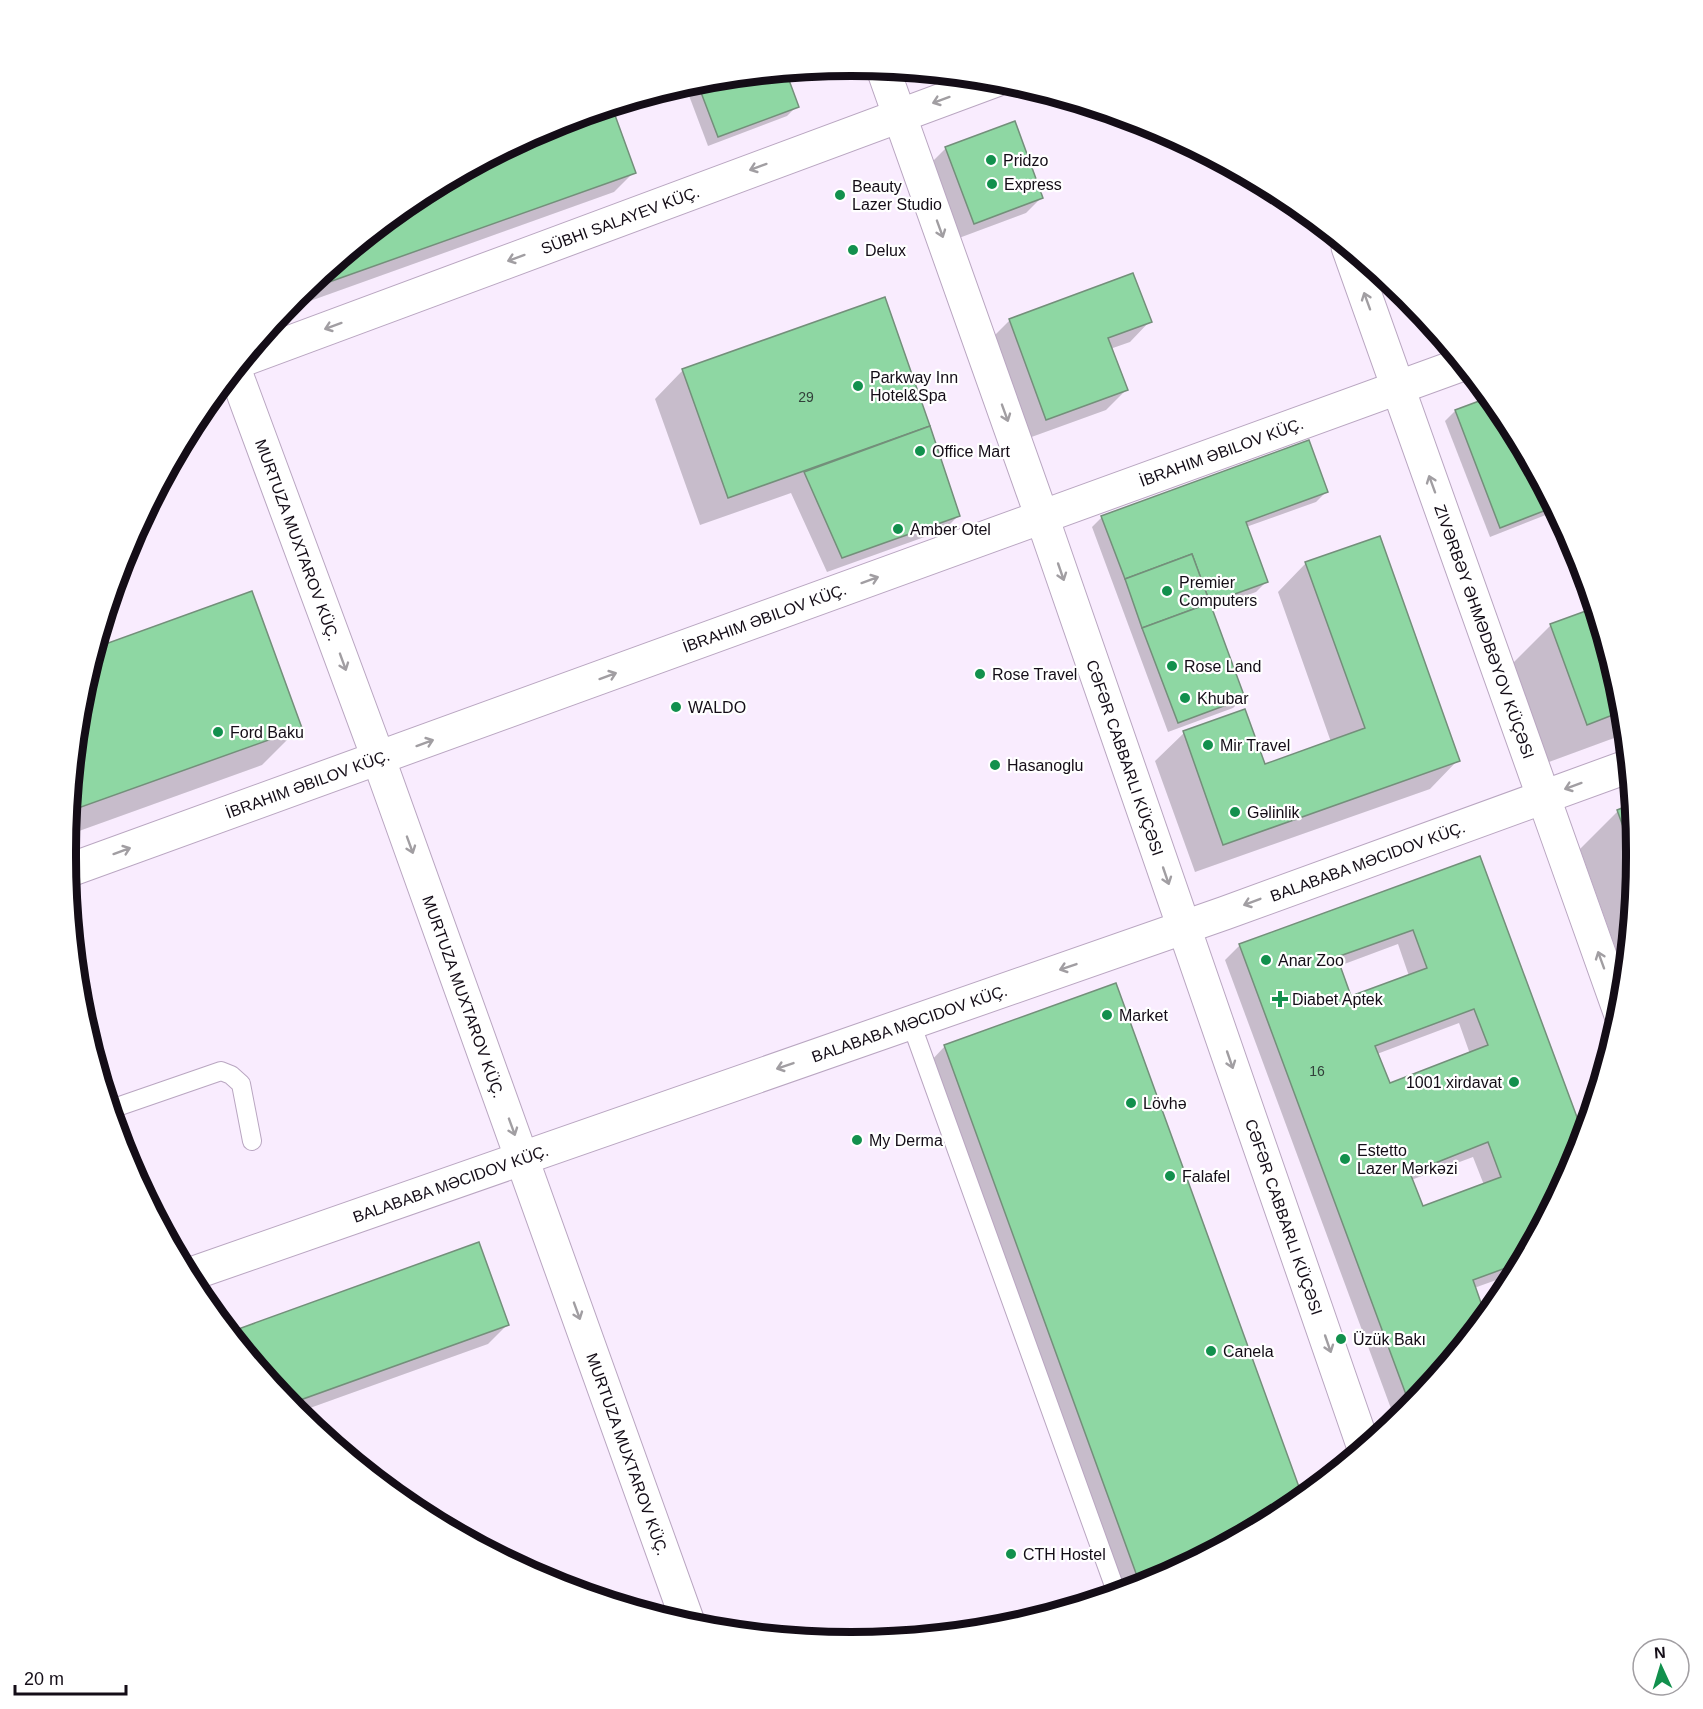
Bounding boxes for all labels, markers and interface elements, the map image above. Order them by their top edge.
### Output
one-way arrow [932,96,951,107]
place label: Pridzo [1003,152,1048,169]
marker: Pridzo [984,153,998,167]
one-way arrow [749,163,768,174]
place label: Express [1004,176,1062,193]
marker: Express [985,177,999,191]
place label: Beauty Lazer Studio [852,178,942,213]
street label: SÜBHI SALAYEV KÜÇ. [538,183,702,257]
marker: Beauty Lazer Studio [833,188,847,202]
one-way arrow [936,220,947,238]
place label: Delux [865,242,906,259]
marker: Delux [846,243,860,257]
one-way arrow [507,253,526,264]
one-way arrow [1360,292,1371,310]
one-way arrow [325,321,343,332]
place label: Parkway Inn Hotel&Spa [870,369,958,404]
marker: Parkway Inn Hotel&Spa [851,379,865,393]
house number: 29 [798,389,814,405]
one-way arrow [1001,403,1012,422]
street label: İBRAHIM ƏBILOV KÜÇ. [1137,414,1305,489]
street label: MURTUZA MUXTAROV KÜÇ. [252,437,343,643]
place label: Office Mart [932,443,1011,460]
marker: Office Mart [913,444,927,458]
one-way arrow [1425,475,1436,494]
street label: ZIVƏRBƏY ƏHMƏDBƏYOV KÜÇƏSI [1432,502,1538,761]
place label: Amber Otel [910,521,991,538]
marker: Amber Otel [891,522,905,536]
one-way arrow [1057,563,1068,581]
one-way arrow [860,574,879,585]
place label: Premier Computers [1179,574,1257,609]
street label: İBRAHIM ƏBILOV KÜÇ. [680,580,849,655]
marker: Premier Computers [1160,584,1174,598]
one-way arrow [338,652,349,671]
street label: CƏFƏR CABBARLI KÜÇƏSI [1084,657,1167,858]
place label: Rose Land [1184,658,1261,675]
marker: Rose Land [1165,659,1179,673]
place label: Rose Travel [992,666,1077,683]
marker: Rose Travel [973,667,987,681]
one-way arrow [598,670,617,681]
place label: Khubar [1197,690,1249,707]
marker: Khubar [1178,691,1192,705]
place label: WALDO [688,699,746,716]
marker: WALDO [669,700,683,714]
place label: Ford Baku [230,724,304,741]
marker: Ford Baku [211,725,225,739]
one-way arrow [415,737,433,748]
place label: Mir Travel [1220,737,1290,754]
marker: Mir Travel [1201,738,1215,752]
street label: İBRAHIM ƏBILOV KÜÇ. [223,746,392,821]
place label: Hasanoglu [1007,757,1084,774]
marker: Hasanoglu [988,758,1002,772]
one-way arrow [1565,781,1583,792]
place label: Gəlinlik [1247,804,1300,821]
marker: Gəlinlik [1228,805,1242,819]
street label: BALABABA MƏCIDOV KÜÇ. [1268,818,1467,904]
one-way arrow [405,835,416,854]
one-way arrow [113,845,131,856]
one-way arrow [1162,866,1173,885]
street label: MURTUZA MUXTAROV KÜÇ. [420,893,508,1100]
one-way arrow [1243,898,1262,909]
one-way arrow [1595,951,1606,970]
place label: Anar Zoo [1278,952,1344,969]
marker: Anar Zoo [1259,953,1273,967]
one-way arrow [1059,963,1078,974]
street label: BALABABA MƏCIDOV KÜÇ. [809,981,1009,1065]
place label: Diabet Aptek [1292,991,1384,1008]
marker: Diabet Aptek [1273,992,1287,1006]
place label: Market [1119,1007,1168,1024]
marker: Market [1100,1008,1114,1022]
one-way arrow [1225,1050,1236,1069]
one-way arrow [776,1062,795,1073]
house number: 16 [1309,1063,1325,1079]
place label: 1001 xirdavat [1406,1074,1503,1091]
marker: 1001 xirdavat [1507,1075,1521,1089]
place label: Lövhə [1143,1095,1187,1112]
marker: Lövhə [1124,1096,1138,1110]
one-way arrow [507,1117,518,1136]
street label: CƏFƏR CABBARLI KÜÇƏSI [1242,1117,1326,1317]
place label: My Derma [869,1132,943,1149]
marker: My Derma [850,1133,864,1147]
street label: BALABABA MƏCIDOV KÜÇ. [350,1141,550,1225]
place label: Estetto Lazer Mərkəzi [1357,1142,1457,1177]
marker: Estetto Lazer Mərkəzi [1338,1152,1352,1166]
place label: Falafel [1182,1168,1230,1185]
marker: Falafel [1163,1169,1177,1183]
one-way arrow [573,1301,584,1320]
place label: Üzük Bakı [1353,1331,1426,1348]
marker: Üzük Bakı [1334,1332,1348,1346]
one-way arrow [1323,1334,1334,1353]
place label: Canela [1223,1343,1274,1360]
marker: Canela [1204,1344,1218,1358]
street label: MURTUZA MUXTAROV KÜÇ. [584,1351,672,1557]
place label: CTH Hostel [1023,1546,1106,1563]
marker: CTH Hostel [1004,1547,1018,1561]
north arrow [1631,1637,1691,1697]
text: N [1654,1644,1666,1661]
scale bar [15,1658,126,1696]
text: 20 m [24,1669,64,1689]

